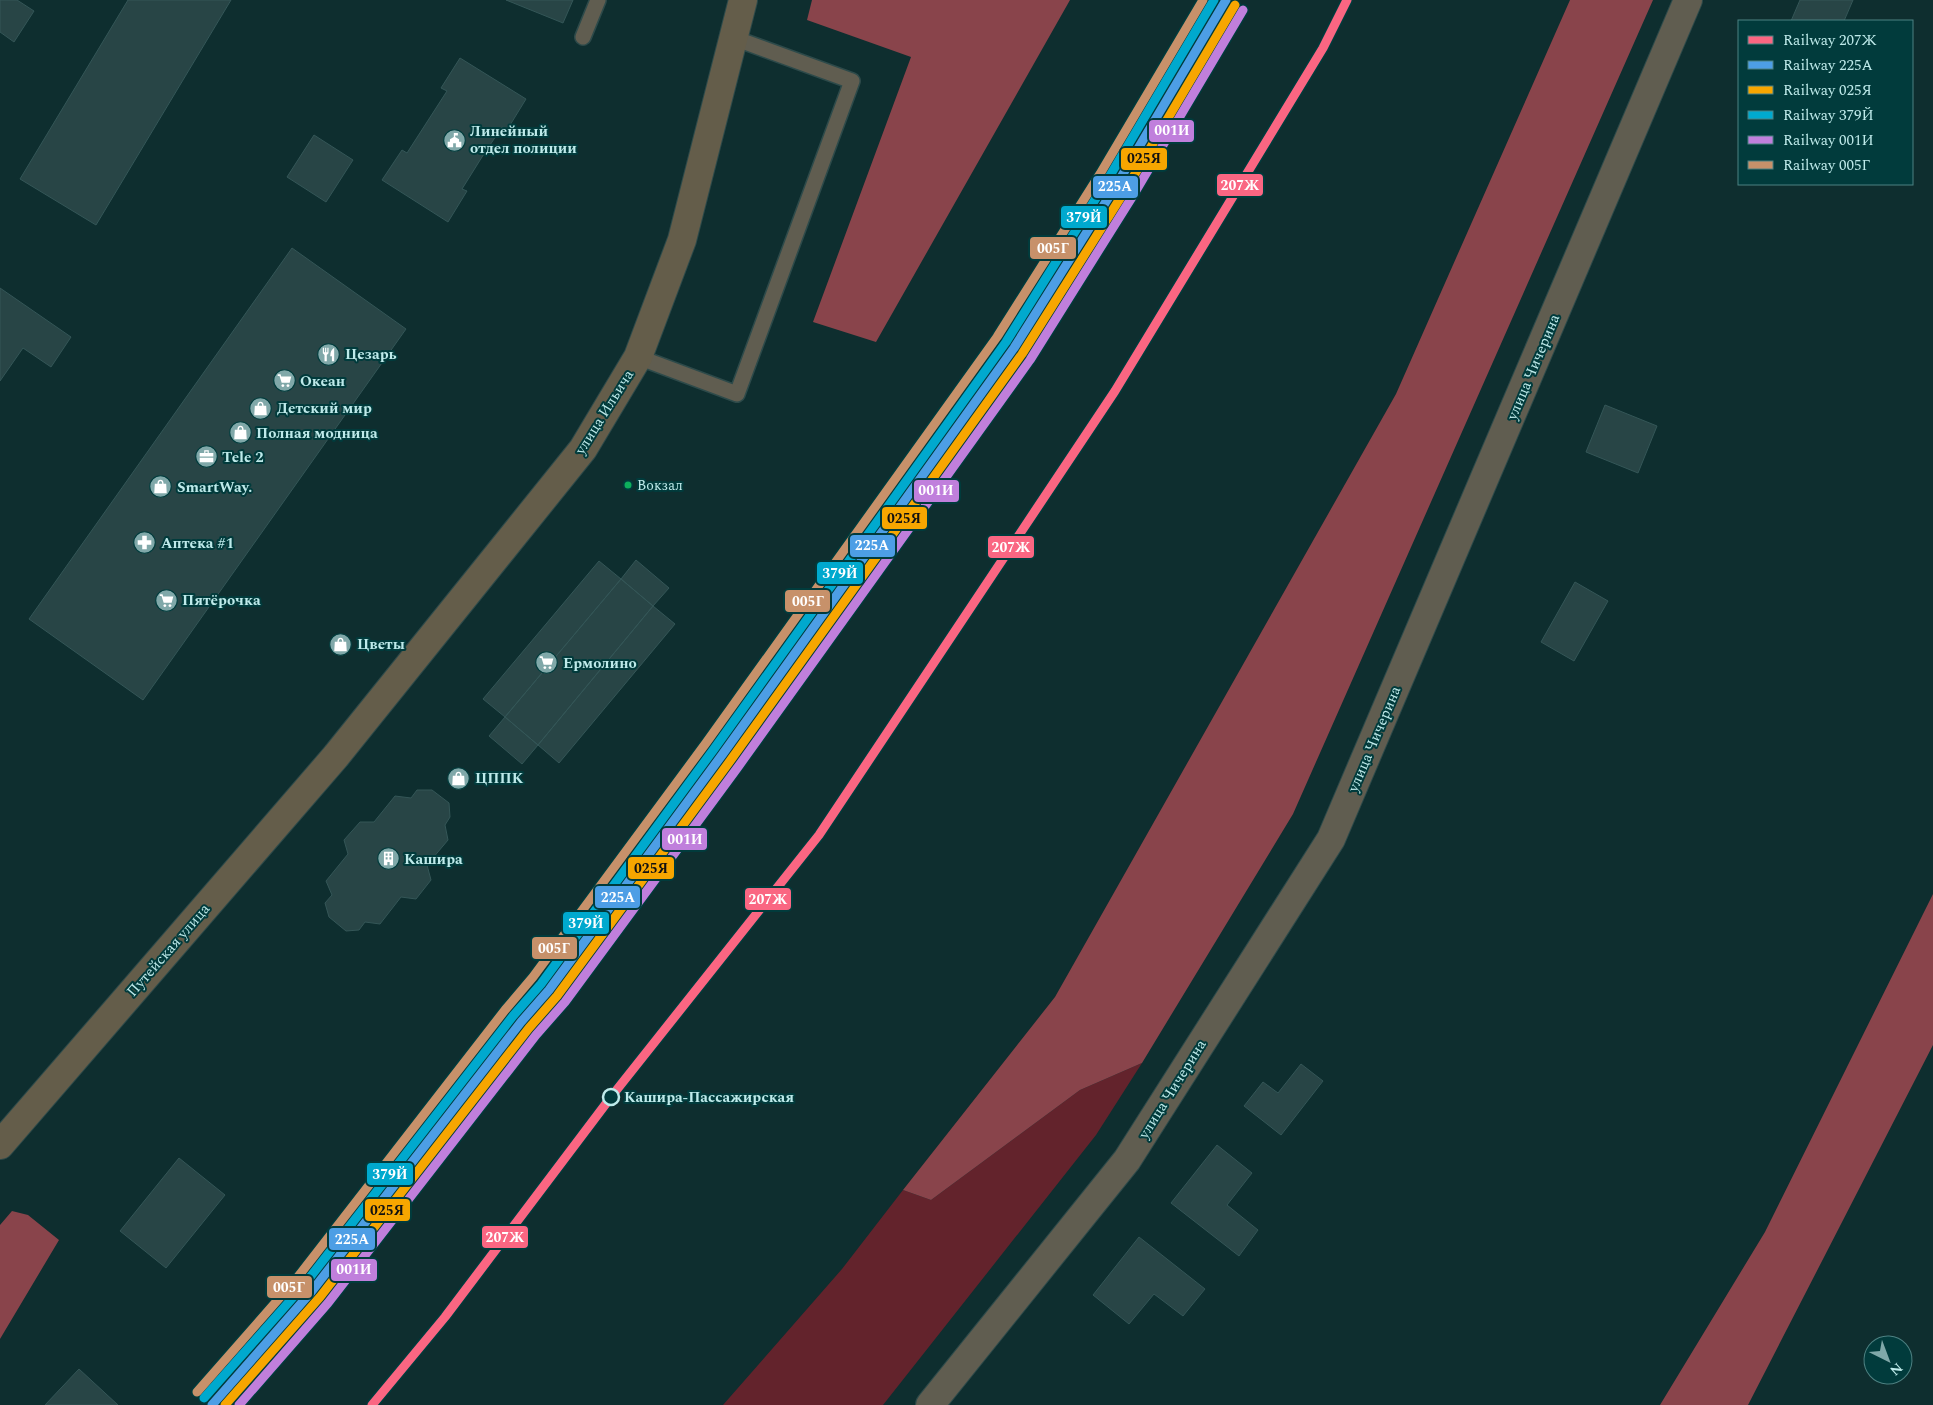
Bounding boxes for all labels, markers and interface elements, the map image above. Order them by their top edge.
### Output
legend [1738,20,1913,185]
text: Railway 207Ж [1783,29,1877,52]
text: Railway 225А [1783,54,1873,77]
text: Railway 025Я [1783,79,1872,102]
text: Railway 379Й [1783,104,1874,127]
line badge: 001И [1148,119,1195,143]
place label: Линейный отдел полиции [470,120,577,160]
text: 001И [1154,120,1190,141]
public building icon: Линейный отдел полиции [442,128,466,152]
text: Railway 001И [1783,129,1874,152]
line badge: 025Я [1120,147,1168,171]
text: 025Я [1127,148,1161,169]
text: Railway 005Г [1783,154,1871,177]
line badge: 207Ж [1216,173,1264,197]
line badge: 225А [1092,175,1139,199]
text: 207Ж [1221,175,1260,196]
text: 225А [1098,176,1132,197]
line badge: 379Й [1060,205,1108,229]
text: 379Й [1066,207,1102,228]
line badge: 005Г [1029,236,1077,260]
text: 005Г [1037,238,1069,259]
street label: улица Чичерина [1500,310,1566,425]
restaurant icon: Цезарь [317,342,341,366]
place label: Цезарь [345,343,397,366]
street label: улица Ильича [569,365,640,460]
supermarket icon: Океан [272,369,296,393]
place label: Океан [300,370,345,393]
shop icon: Детский мир [249,396,273,420]
place label: Детский мир [277,397,372,420]
shop icon: Полная модница [228,421,252,445]
place label: Полная модница [256,422,378,445]
office icon: Tele 2 [194,445,218,469]
place label: Tele 2 [222,446,264,469]
shop icon: SmartWay. [149,475,173,499]
place label: Вокзал [637,475,683,496]
place label: SmartWay. [177,476,252,499]
line badge: 001И [913,479,960,503]
marker: Вокзал [623,480,633,490]
text: 001И [918,480,954,501]
line badge: 025Я [881,506,928,530]
text: 025Я [887,508,921,529]
pharmacy icon: Аптека #1 [133,531,157,555]
place label: Аптека #1 [161,532,234,555]
line badge: 225А [849,534,896,558]
text: 225А [855,535,889,556]
line badge: 207Ж [987,535,1035,559]
text: 207Ж [992,537,1031,558]
line badge: 379Й [816,561,864,585]
text: 379Й [822,563,858,584]
supermarket icon: Пятёрочка [154,588,178,612]
place label: Пятёрочка [182,589,261,612]
line badge: 005Г [784,589,831,613]
text: 005Г [792,591,824,612]
shop icon: Цветы [329,632,353,656]
place label: Цветы [357,633,405,656]
supermarket icon: Ермолино [535,651,559,675]
place label: Ермолино [563,652,637,675]
street label: улица Чичерина [1341,682,1407,797]
shop icon: ЦППК [447,766,471,790]
place label: ЦППК [475,767,524,790]
line badge: 001И [661,827,708,851]
text: 001И [667,829,703,850]
building icon: Кашира [376,847,400,871]
place label: Кашира [404,848,463,871]
line badge: 025Я [627,856,675,880]
text: 025Я [634,858,668,879]
line badge: 225А [594,885,641,909]
text: 225А [601,887,635,908]
line badge: 207Ж [744,887,792,911]
text: 207Ж [749,889,788,910]
street label: Путейская улица [121,898,216,1002]
line badge: 379Й [562,911,610,935]
text: 379Й [568,913,604,934]
line badge: 005Г [531,936,578,960]
text: 005Г [538,938,570,959]
street label: улица Чичерина [1132,1035,1213,1144]
place label: Кашира-Пассажирская [624,1086,794,1109]
marker: Кашира-Пассажирская [602,1088,620,1106]
line badge: 379Й [366,1162,414,1186]
text: 379Й [372,1164,408,1185]
line badge: 025Я [364,1198,411,1222]
text: 025Я [370,1200,404,1221]
line badge: 207Ж [481,1225,529,1249]
line badge: 225А [328,1227,376,1251]
text: 207Ж [486,1227,525,1248]
text: 225А [335,1229,369,1250]
line badge: 001И [330,1258,378,1282]
text: 001И [336,1259,372,1280]
line badge: 005Г [266,1275,313,1299]
text: 005Г [273,1277,305,1298]
north arrow [1863,1335,1913,1385]
text: N [1885,1358,1908,1381]

